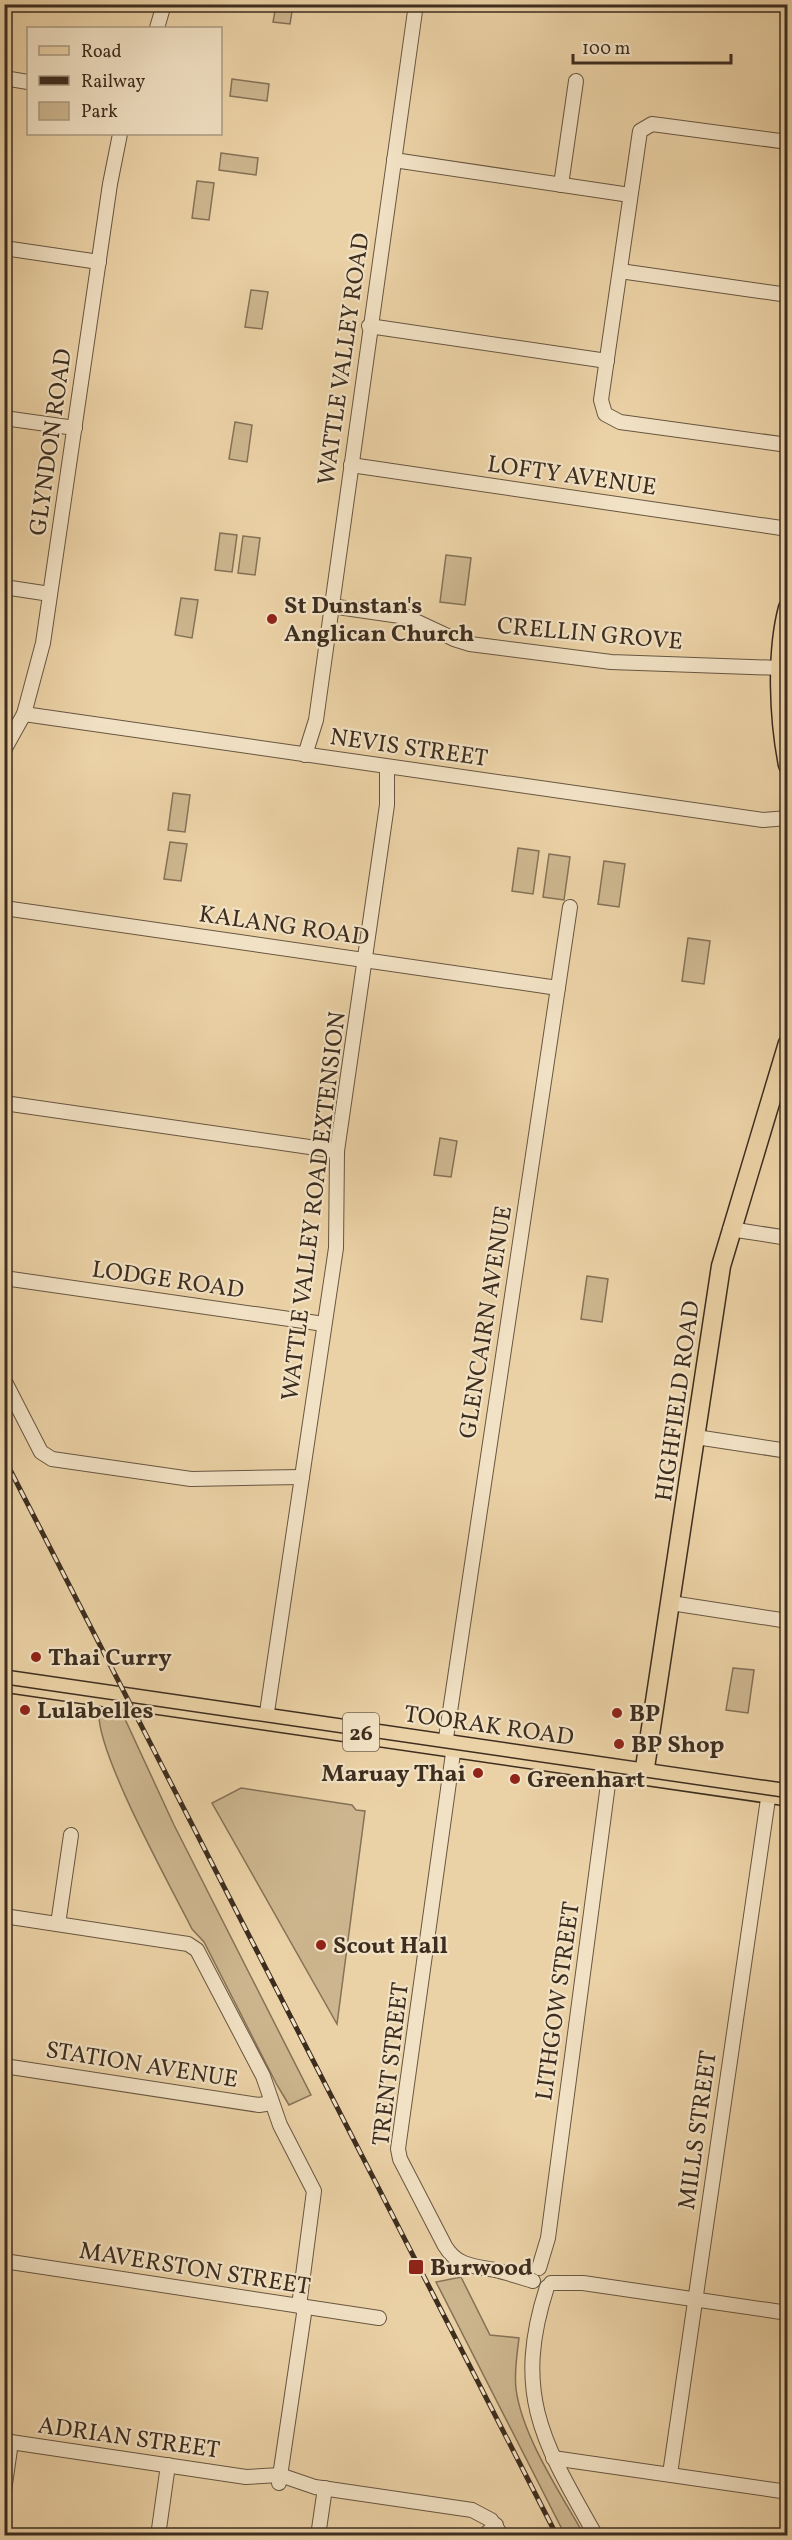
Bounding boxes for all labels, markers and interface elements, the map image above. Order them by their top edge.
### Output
legend [27,27,222,135]
scale bar [573,27,730,65]
text: 100 m [582,37,631,62]
text: Road [81,40,122,65]
text: Railway [81,70,145,95]
text: Park [81,100,118,125]
street label: WATTLE VALLEY ROAD [310,231,380,488]
street label: GLYNDON ROAD [22,347,82,538]
street label: LOFTY AVENUE [485,448,658,506]
place label: St Dunstan's Anglican Church [284,590,474,652]
street label: CRELLIN GROVE [495,610,684,660]
marker: St Dunstan's Anglican Church [265,612,279,626]
street label: NEVIS STREET [327,721,490,777]
street label: KALANG ROAD [196,898,371,956]
street label: WATTLE VALLEY ROAD EXTENSION [274,1010,356,1403]
street label: GLENCAIRN AVENUE [452,1203,522,1441]
street label: LODGE ROAD [90,1253,246,1308]
street label: HIGHFIELD ROAD [648,1299,710,1504]
place label: Thai Curry [48,1642,172,1676]
marker: Thai Curry [29,1650,43,1664]
place label: Lulabelles [37,1695,154,1729]
street label: TOORAK ROAD [402,1698,576,1756]
place label: BP [629,1698,660,1732]
marker: Lulabelles [18,1703,32,1717]
marker: BP [610,1706,624,1720]
road number: 26 [343,1713,379,1751]
place label: BP Shop [631,1729,725,1763]
marker: BP Shop [612,1737,626,1751]
place label: Maruay Thai [321,1758,466,1792]
place label: Greenhart [527,1764,645,1798]
marker: Maruay Thai [471,1766,485,1780]
marker: Greenhart [508,1772,522,1786]
street label: LITHGOW STREET [528,1900,590,2103]
place label: Scout Hall [333,1930,448,1964]
marker: Scout Hall [314,1938,328,1952]
street label: TRENT STREET [365,1980,419,2148]
street label: STATION AVENUE [43,2034,240,2098]
street label: MILLS STREET [671,2049,727,2212]
street label: MAVERSTON STREET [77,2235,313,2305]
place label: Burwood [430,2252,533,2286]
marker: Burwood [407,2258,425,2276]
street label: ADRIAN STREET [36,2409,222,2469]

